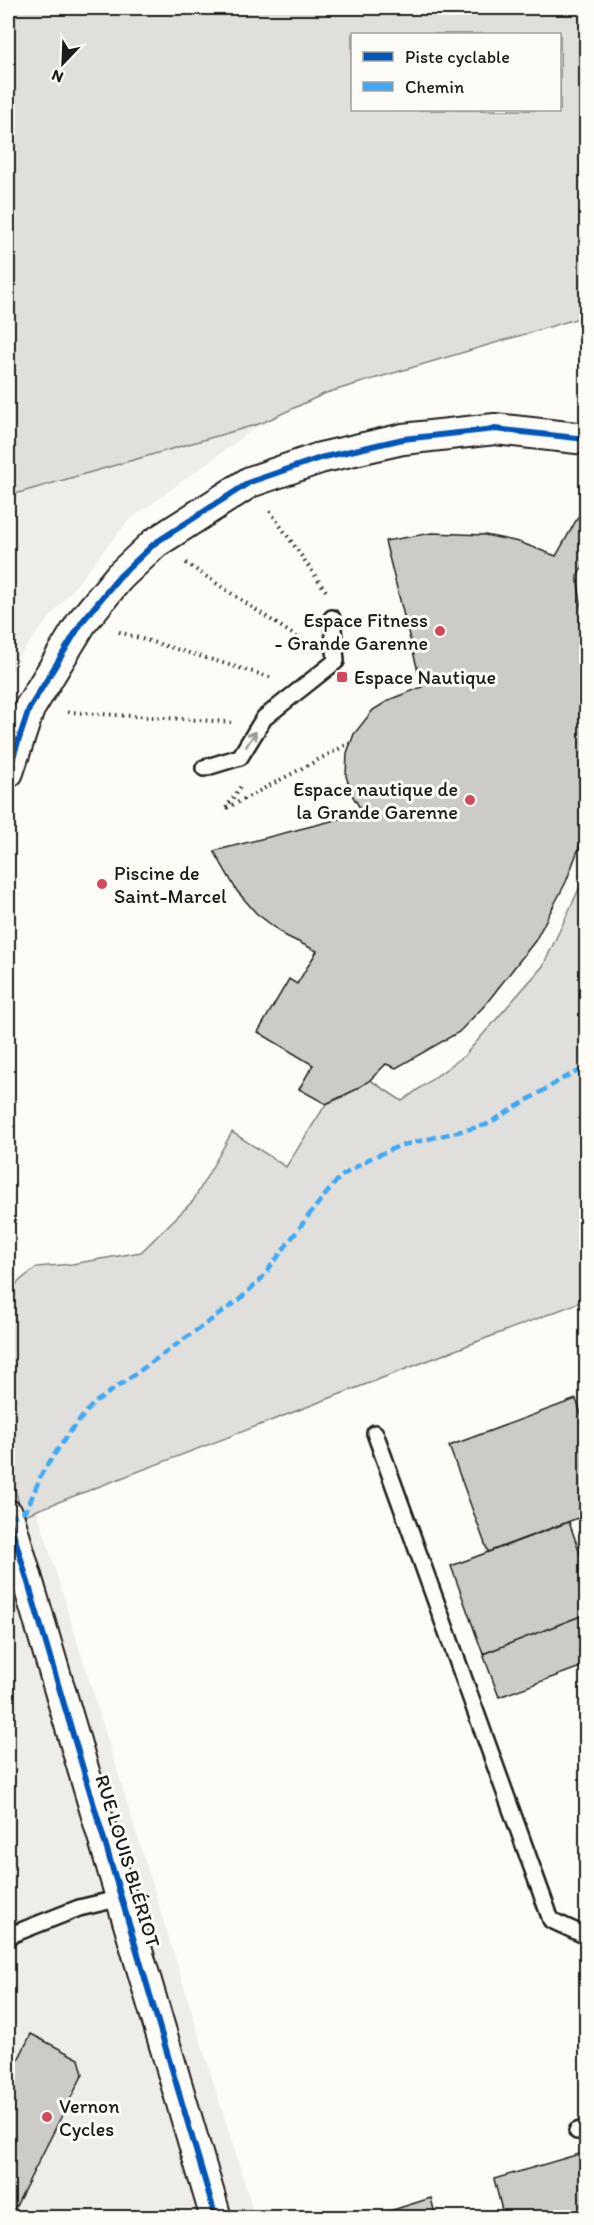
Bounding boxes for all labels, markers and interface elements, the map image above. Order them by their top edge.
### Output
north arrow [33,33,93,93]
legend [351,33,561,111]
text: Piste cyclable [405,46,510,68]
text: N [49,65,66,87]
text: Chemin [405,76,464,98]
place label: Espace Fitness - Grande Garenne [275,608,428,655]
marker: Espace Fitness - Grande Garenne [433,624,447,638]
place label: Espace Nautique [354,665,496,689]
marker: Espace Nautique [335,670,349,684]
one-way arrow [246,731,258,748]
place label: Espace nautique de la Grande Garenne [293,777,458,824]
marker: Espace nautique de la Grande Garenne [463,793,477,807]
place label: Piscine de Saint-Marcel [114,861,227,908]
marker: Piscine de Saint-Marcel [95,877,109,891]
street label: RUE LOUIS BLÉRIOT [90,1772,166,1950]
place label: Vernon Cycles [59,2094,120,2141]
marker: Vernon Cycles [40,2110,54,2124]

